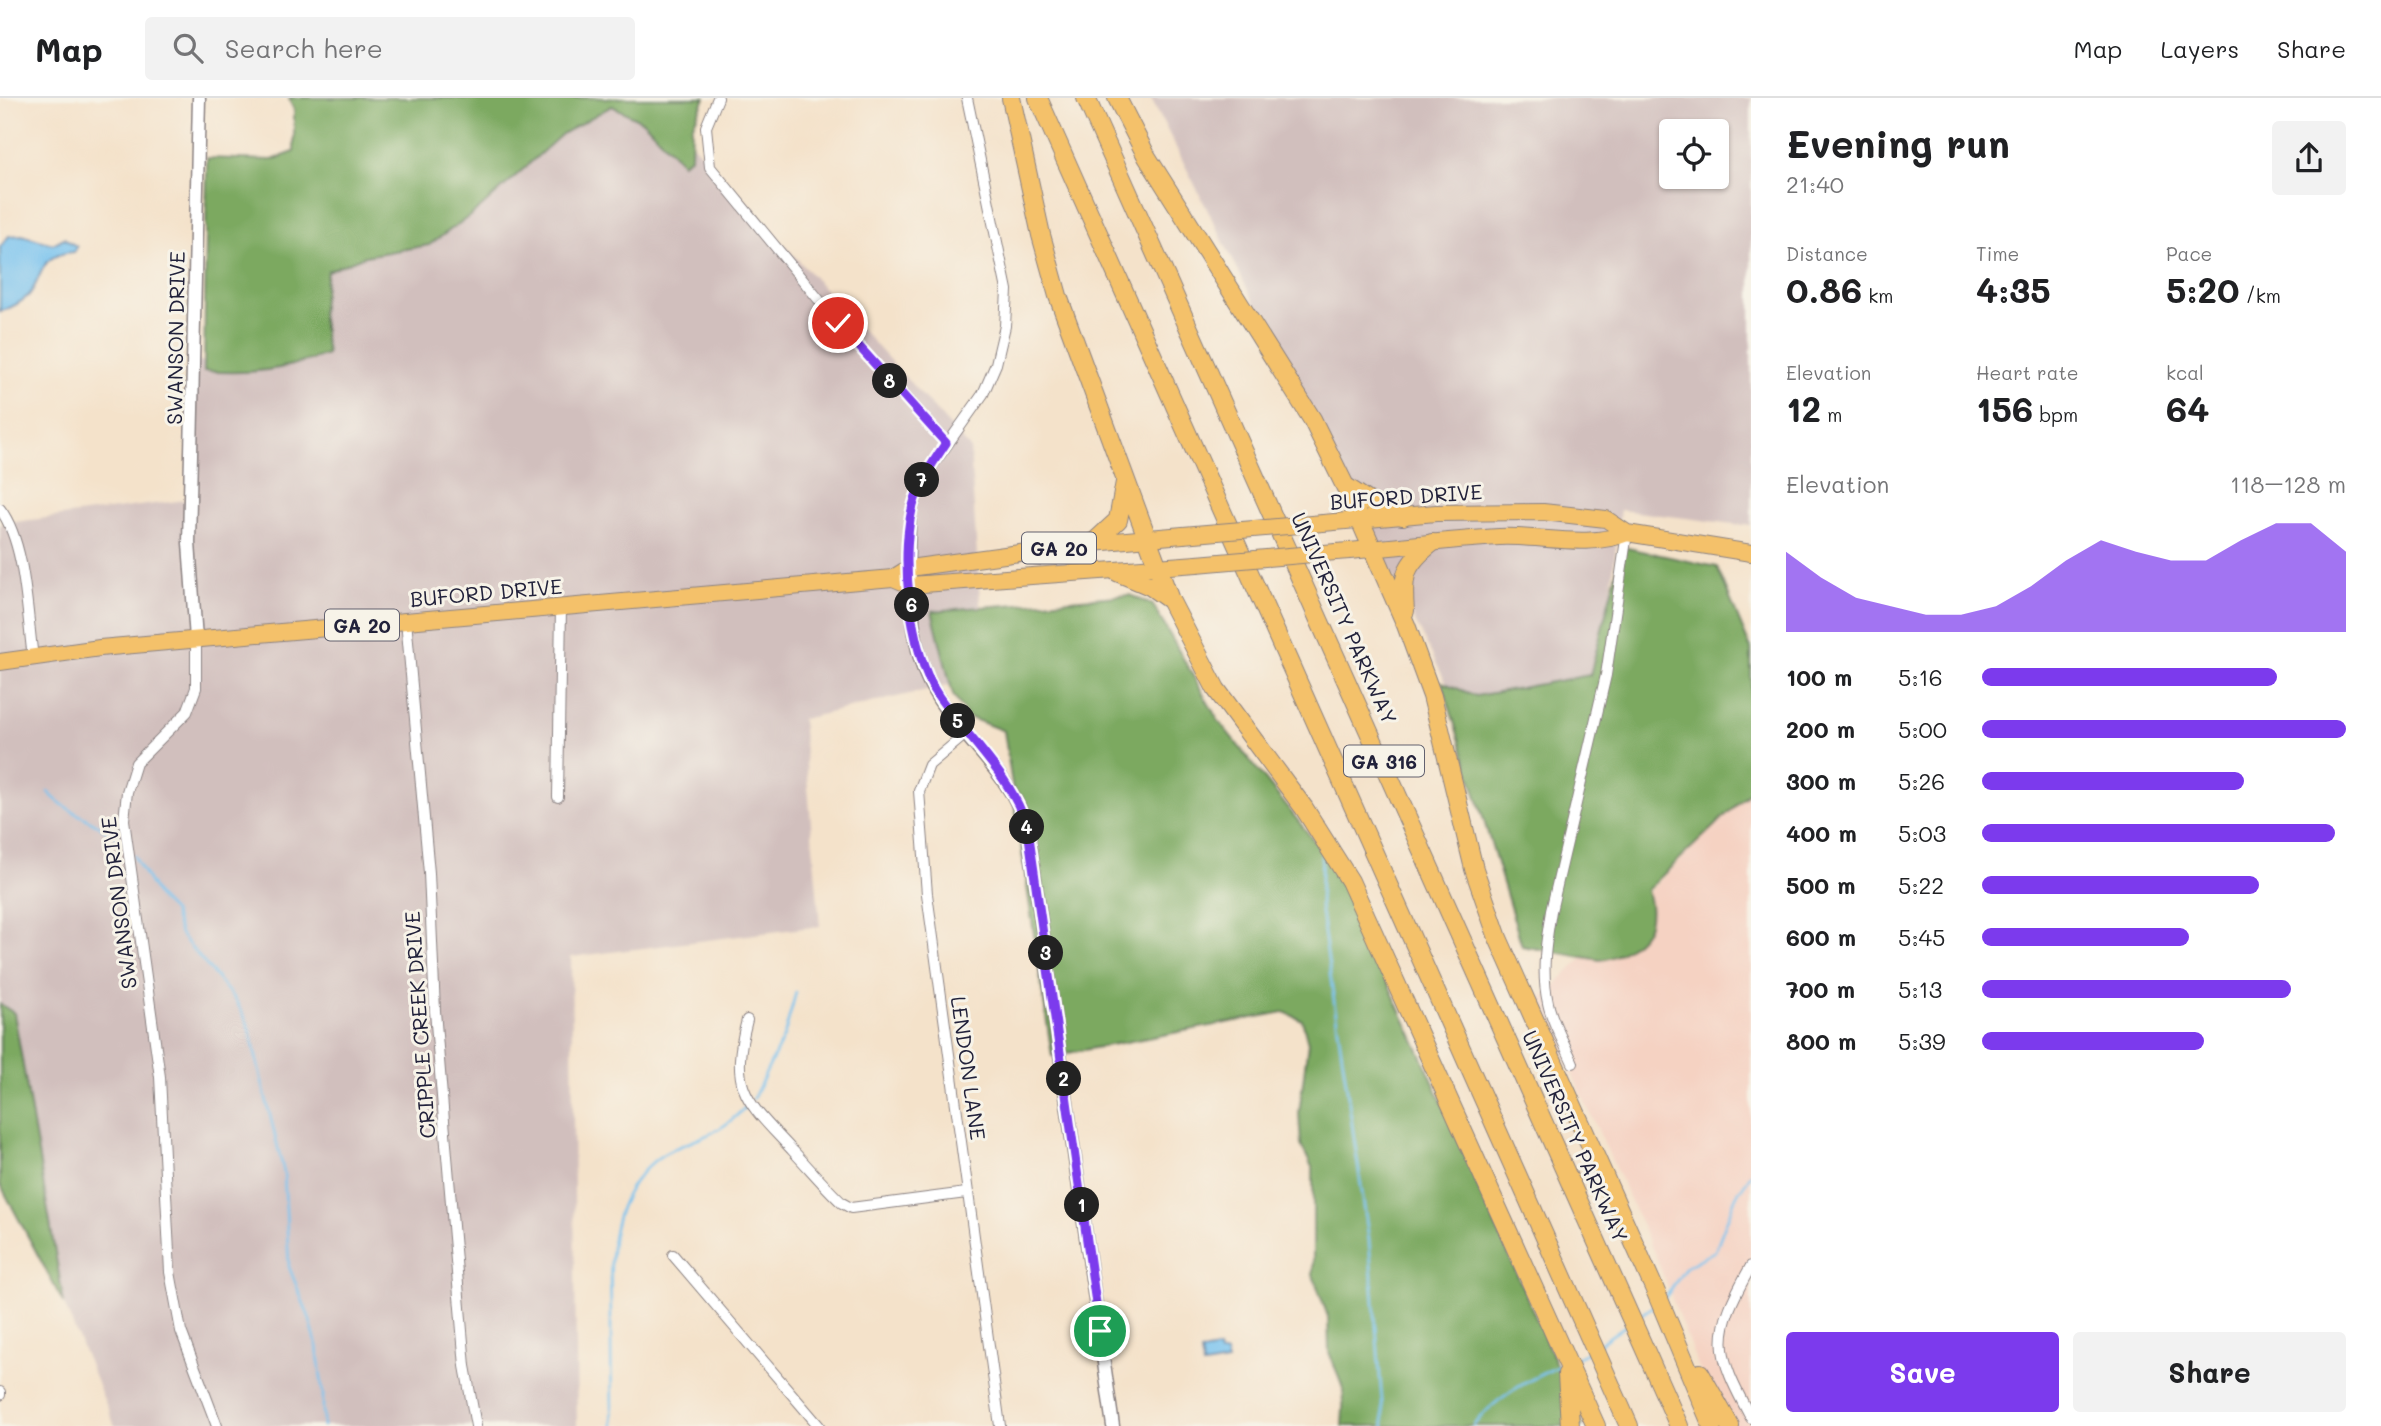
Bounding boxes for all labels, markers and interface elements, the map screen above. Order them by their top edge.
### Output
search box [145,17,635,80]
text: Map [35,27,103,70]
icon: search [169,29,207,67]
text: Search here [225,31,383,65]
text: Map [2074,33,2122,64]
text: Layers [2160,33,2239,64]
text: Share [2277,33,2346,64]
text: Evening run [1786,118,2010,168]
map controls [1659,119,1729,189]
button: locate [1659,119,1729,189]
button: share [2272,121,2346,195]
text: 21:40 [1786,169,1844,199]
text: Distance [1786,241,1868,266]
text: Time [1976,241,2019,266]
text: Pace [2166,241,2212,266]
street label: SWANSON DRIVE [160,251,190,425]
text: 0.86 [1786,266,1862,312]
text: 4:35 [1976,266,2051,312]
text: 5:20 [2166,266,2240,312]
text: km [1862,283,1893,308]
text: /km [2240,283,2281,308]
pin [808,293,868,353]
icon: check [819,304,857,342]
text: Elevation [1786,360,1871,385]
text: Heart rate [1976,360,2079,385]
text: kcal [2166,360,2204,385]
pin: 8 [872,364,908,398]
text: 8 [884,368,895,393]
text: 12 [1786,385,1821,431]
text: 156 [1976,385,2033,431]
text: 64 [2166,385,2209,431]
text: m [1821,402,1842,427]
text: bpm [2033,402,2078,427]
pin: 7 [904,462,940,498]
text: 7 [916,467,927,492]
text: Elevation [1786,469,1889,499]
text: 118–128 m [2230,469,2346,499]
street label: BUFORD DRIVE [1329,477,1483,515]
street label: UNIVERSITY PARKWAY [1286,508,1404,728]
road number: GA 20 [1022,533,1096,564]
street label: BUFORD DRIVE [409,572,563,612]
pin: 6 [894,588,930,622]
text: 6 [906,592,917,617]
road number: GA 20 [325,610,399,640]
text: 100 m [1786,662,1852,692]
text: 5:16 [1898,662,1943,692]
pin: 5 [940,704,976,738]
text: 5 [952,708,963,733]
text: 200 m [1786,714,1855,744]
text: 5:00 [1898,714,1947,744]
road number: GA 316 [1344,746,1424,776]
text: 300 m [1786,766,1856,796]
text: 5:26 [1898,766,1945,796]
pin: 4 [1010,810,1044,844]
text: 4 [1020,814,1033,839]
street label: SWANSON DRIVE [94,815,142,991]
text: 400 m [1786,818,1857,848]
text: 5:03 [1898,818,1946,848]
text: 500 m [1786,870,1856,900]
text: 5:22 [1898,870,1944,900]
street label: CRIPPLE CREEK DRIVE [398,910,440,1140]
text: 600 m [1786,922,1856,952]
text: 5:45 [1898,922,1945,952]
pin: 3 [1028,936,1064,970]
text: 3 [1040,940,1051,965]
text: 700 m [1786,974,1855,1004]
text: 5:13 [1898,974,1942,1004]
street label: LENDON LANE [946,994,992,1142]
street label: UNIVERSITY PARKWAY [1517,1026,1635,1246]
text: 800 m [1786,1026,1856,1056]
text: 5:39 [1898,1026,1946,1056]
pin: 2 [1046,1062,1082,1096]
text: 2 [1058,1066,1069,1091]
pin: 1 [1064,1188,1100,1222]
text: 1 [1077,1192,1086,1217]
pin [1070,1301,1130,1361]
icon: arrive [1081,1312,1119,1350]
button: Save [1786,1332,2059,1412]
button: Share [2073,1332,2346,1412]

